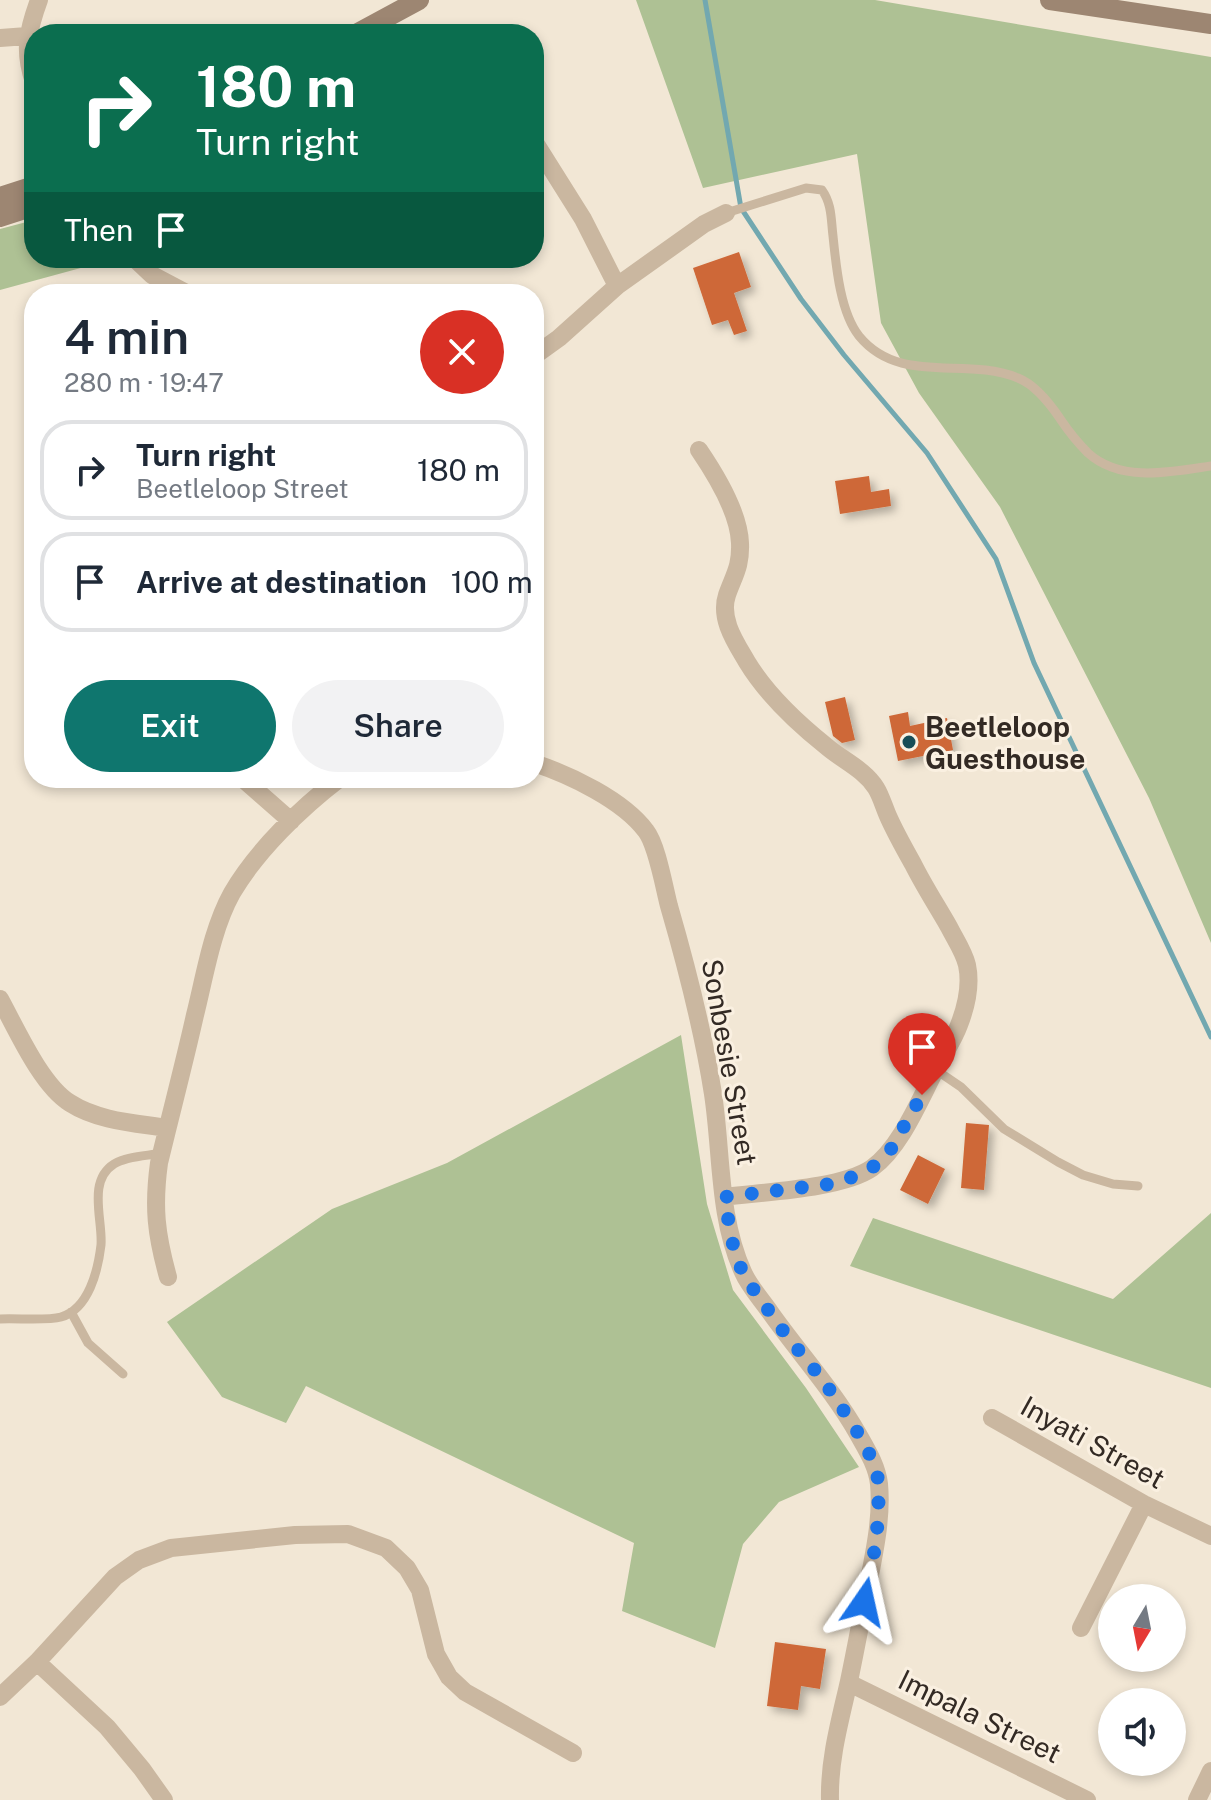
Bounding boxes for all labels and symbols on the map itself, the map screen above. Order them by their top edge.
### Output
place label: Beetleloop Guesthouse [925,710,1086,775]
marker: Beetleloop Guesthouse [900,733,918,751]
street label: Sonbesie Street [696,956,764,1168]
pin [888,1013,956,1095]
street label: Inyati Street [1015,1389,1171,1495]
position arrow [822,1560,906,1644]
north arrow [1098,1584,1186,1672]
street label: Impala Street [893,1662,1067,1770]

